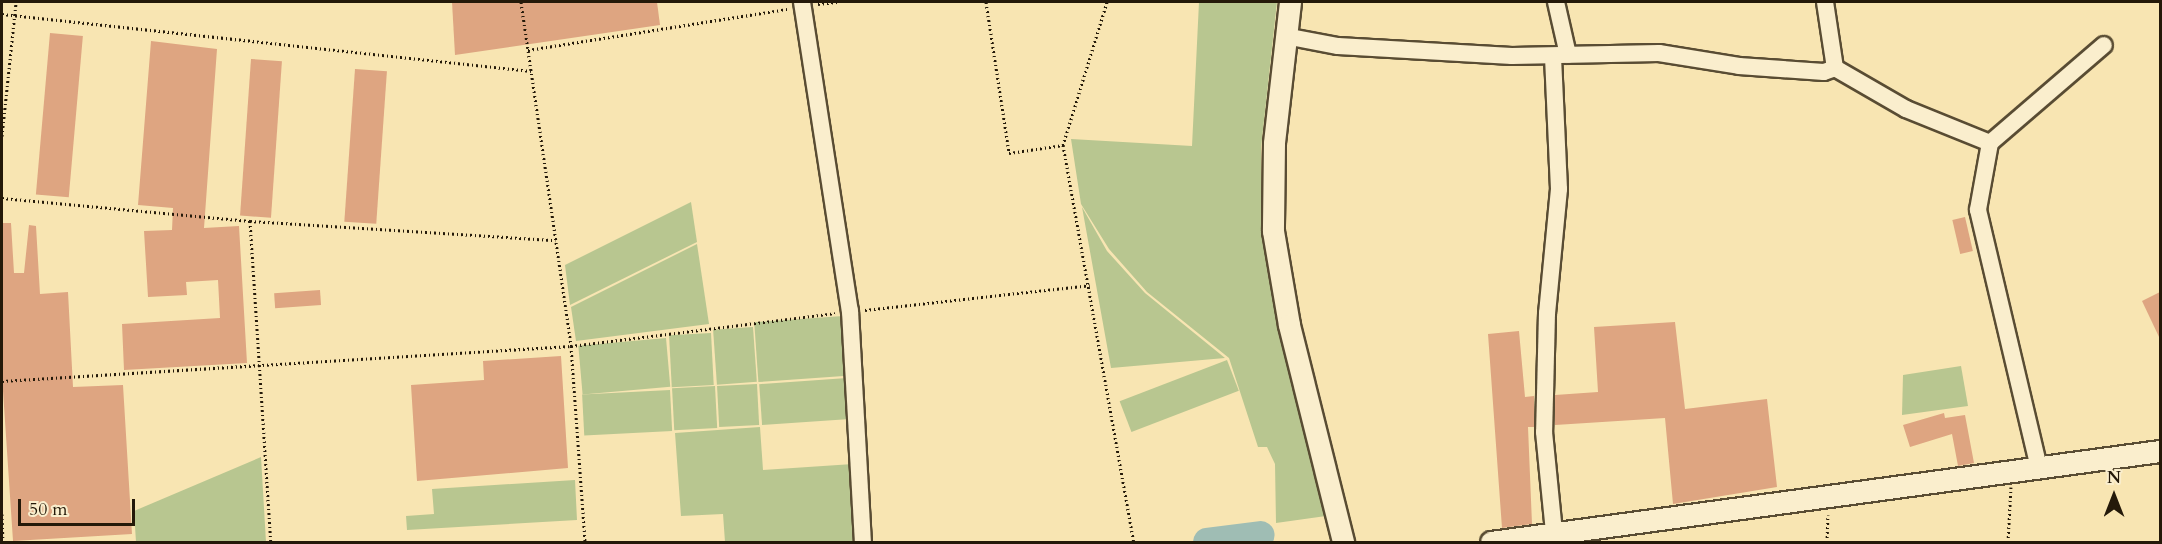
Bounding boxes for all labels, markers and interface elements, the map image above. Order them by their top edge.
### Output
north arrow [2084,466,2144,526]
text: N [2107,467,2121,489]
scale bar [21,487,138,525]
text: 50 m [29,497,68,522]

